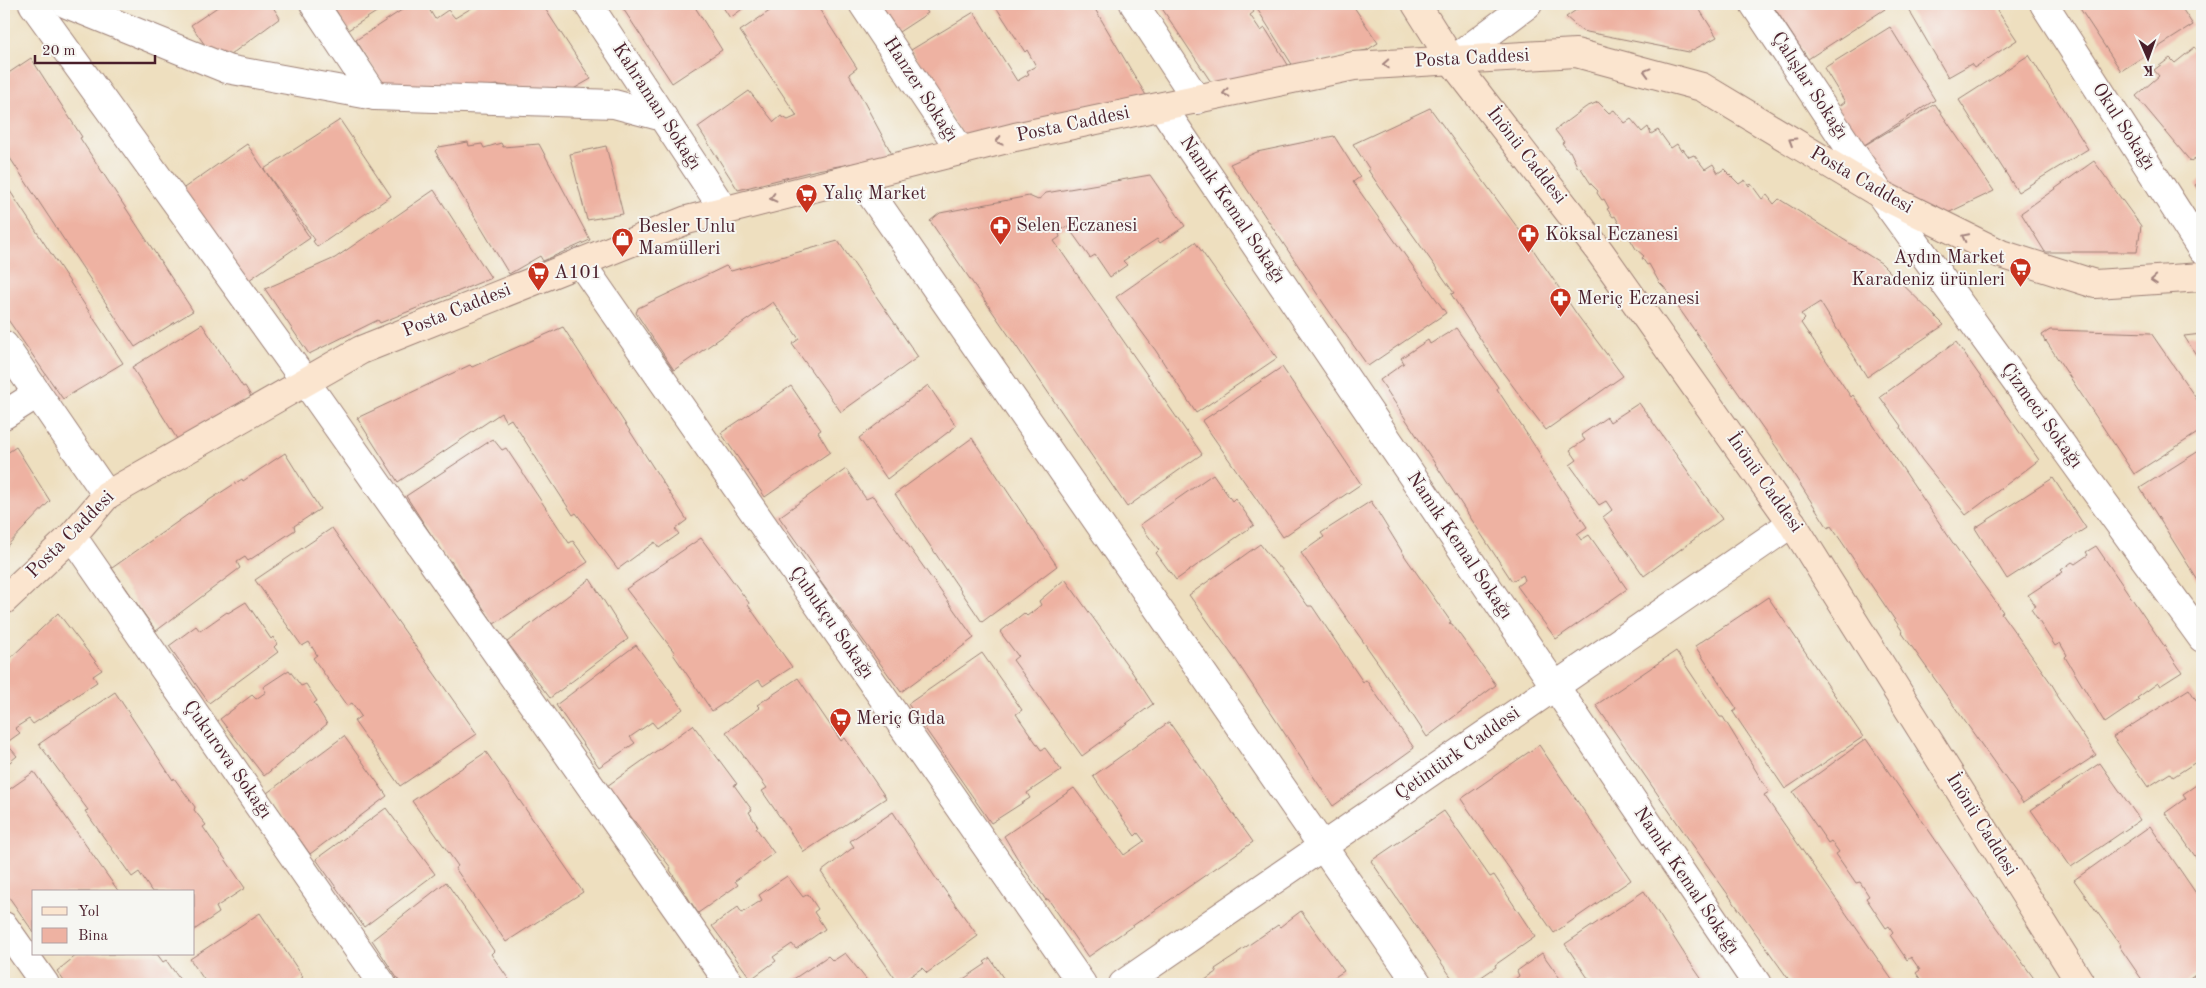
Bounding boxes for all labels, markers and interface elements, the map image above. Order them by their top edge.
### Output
street label: Çalışlar Sokağı [1767,29,1851,143]
scale bar [35,32,155,64]
north arrow [2124,32,2174,82]
street label: Hanzer Sokağı [879,34,961,146]
street label: Kahraman Sokağı [608,40,704,174]
text: 20 m [42,44,76,59]
street label: Posta Caddesi [1414,47,1530,71]
one-way arrow [1382,59,1390,70]
text: K [2143,63,2154,77]
one-way arrow [1642,67,1651,78]
street label: Okul Sokağı [2088,80,2158,174]
one-way arrow [1222,87,1231,98]
street label: İnönü Caddesi [1483,102,1572,208]
street label: Posta Caddesi [1015,104,1131,146]
street label: Namık Kemal Sokağı [1176,133,1288,287]
one-way arrow [995,136,1003,146]
one-way arrow [1789,138,1798,148]
street label: Posta Caddesi [1806,144,1916,218]
supermarket icon: Yalıç Market [794,182,818,213]
place label: Yalıç Market [822,185,926,204]
one-way arrow [769,192,778,203]
pharmacy icon: Selen Eczanesi [988,214,1012,245]
place label: Selen Eczanesi [1016,217,1138,236]
place label: Besler Unlu Mamülleri [638,218,735,259]
pharmacy icon: Köksal Eczanesi [1517,223,1541,254]
shop icon: Besler Unlu Mamülleri [610,226,634,257]
place label: Köksal Eczanesi [1545,226,1678,245]
one-way arrow [1961,232,1970,243]
place label: Aydın Market Karadeniz ürünleri [1851,249,2005,290]
supermarket icon: Aydın Market Karadeniz ürünleri [2009,257,2033,288]
supermarket icon: A101 [526,261,550,292]
place label: A101 [554,264,602,283]
one-way arrow [2149,275,2157,286]
street label: Posta Caddesi [400,281,514,341]
pharmacy icon: Meriç Eczanesi [1549,287,1573,318]
place label: Meriç Eczanesi [1577,290,1700,309]
street label: Çizmeci Sokağı [1997,360,2085,472]
street label: İnönü Caddesi [1723,428,1808,536]
street label: Namık Kemal Sokağı [1403,469,1515,623]
street label: Posta Caddesi [24,488,118,582]
street label: Çubukçu Sokağı [785,563,877,683]
street label: Çukurova Sokağı [179,697,275,823]
street label: Çetintürk Caddesi [1392,704,1524,804]
supermarket icon: Meriç Gıda [828,707,852,738]
place label: Meriç Gıda [856,710,946,729]
street label: İnönü Caddesi [1942,769,2023,880]
street label: Namık Kemal Sokağı [1630,804,1742,958]
legend [32,890,195,956]
text: Yol [78,905,99,920]
text: Bina [78,929,109,944]

